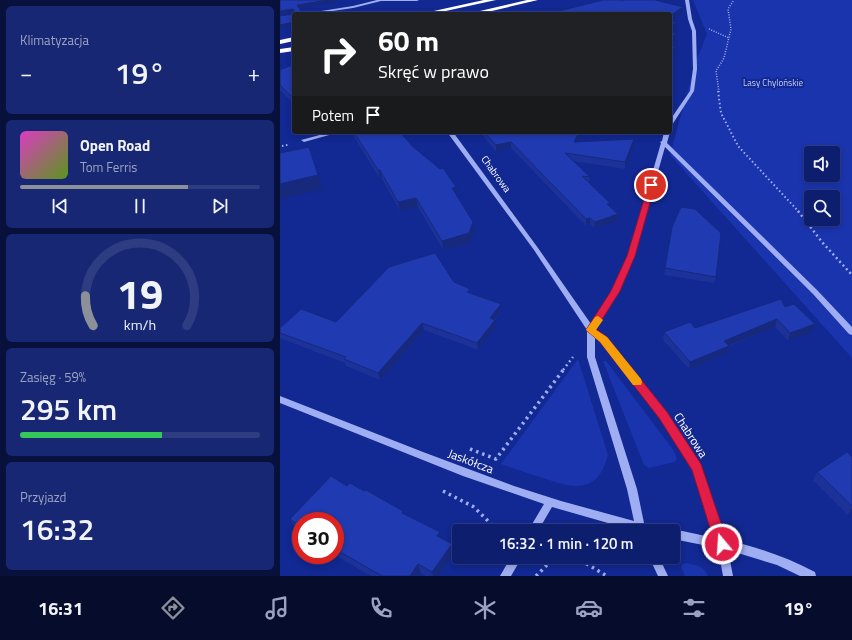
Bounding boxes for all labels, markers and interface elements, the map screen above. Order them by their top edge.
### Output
text: 60 m [378,19,439,62]
icon: right [312,28,364,80]
text: Klimatyzacja [20,30,89,50]
text: 19° [115,50,165,96]
text: − [20,56,32,90]
text: + [248,56,260,90]
text: Skręć w prawo [378,58,489,85]
park label: Lasy Chylońskie [743,76,803,89]
text: Potem [312,104,354,127]
icon: arrive [362,104,384,126]
text: Open Road [80,134,150,157]
map controls [804,146,840,226]
button: sound [804,146,840,182]
street label: Chabrowa [478,153,514,195]
text: Tom Ferris [80,157,137,177]
pin [634,168,668,202]
icon: arrive [640,174,662,196]
button: search [804,190,840,226]
icon: previous [49,195,71,217]
icon: pause [129,195,151,217]
icon: next [209,195,231,217]
text: 19 [117,262,163,325]
text: km/h [124,314,156,336]
text: Zasięg · 59% [20,367,86,387]
text: 295 km [20,386,117,432]
street label: Chabrowa [669,409,713,461]
street label: Jaskółcza [445,444,497,478]
text: Przyjazd [20,487,67,507]
text: 16:32 [20,506,94,552]
speed limit sign: 30 [292,512,344,564]
position arrow [701,523,743,565]
text: 16:32 · 1 min · 120 m [499,532,633,555]
icon: directions [159,594,187,622]
icon: music [263,594,291,622]
icon: phone [367,594,395,622]
icon: climate [471,594,499,622]
icon: car [575,594,603,622]
icon: filters [680,594,708,622]
text: 16:31 [38,595,83,622]
text: 19° [784,595,814,622]

